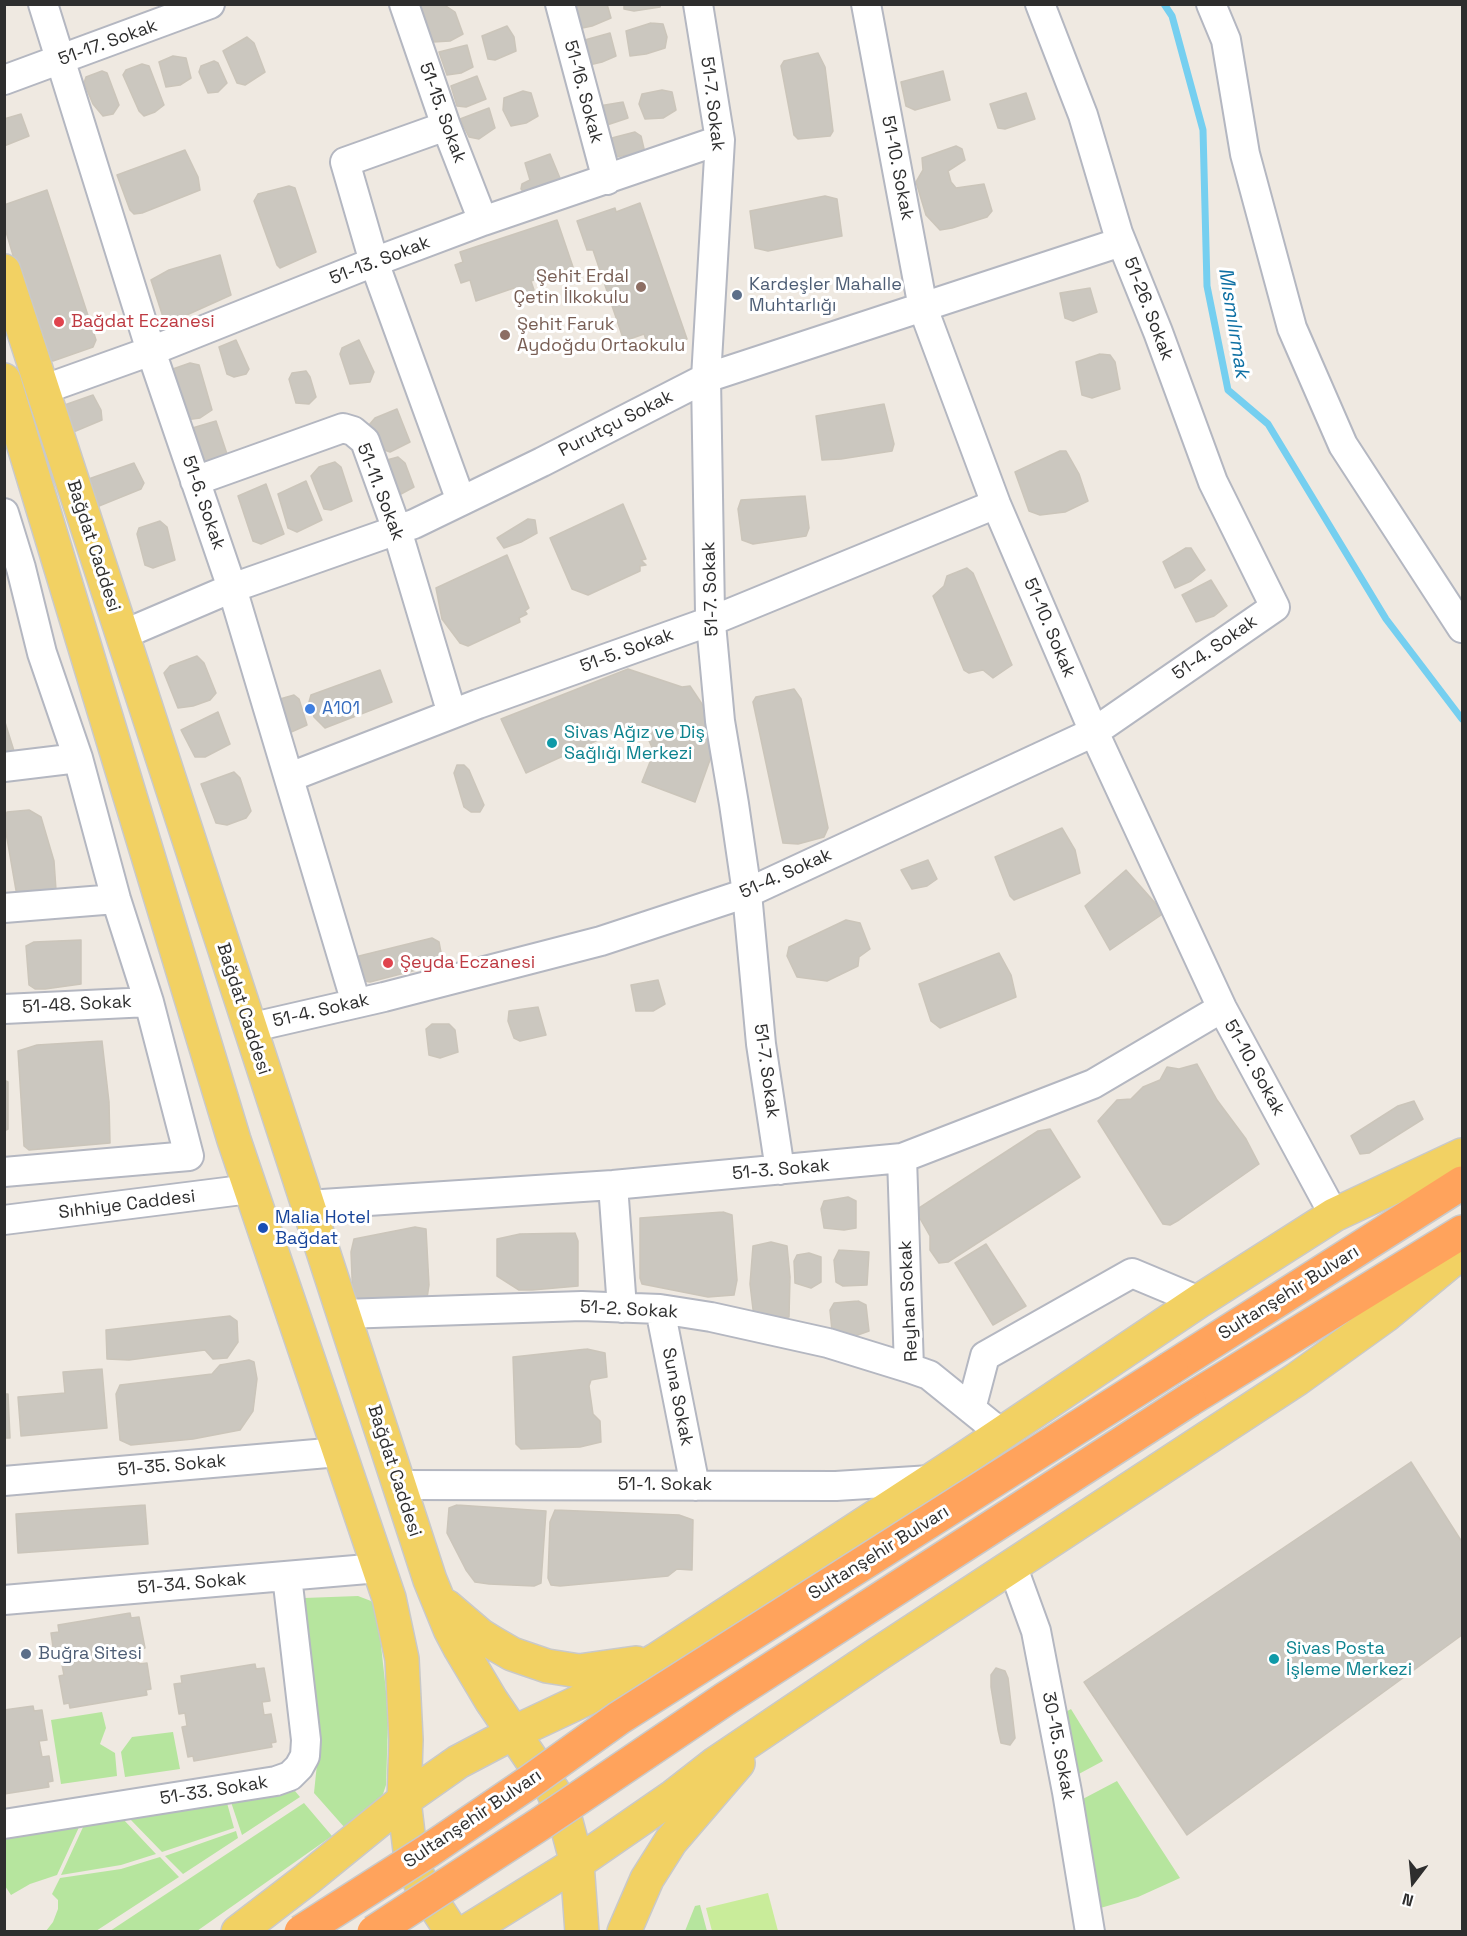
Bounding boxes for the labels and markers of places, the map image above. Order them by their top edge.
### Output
place label: Şehit Erdal Çetin İlkokulu [514,266,629,308]
place label: Kardeşler Mahalle Muhtarlığı [749,274,902,316]
marker: Şehit Erdal Çetin İlkokulu [634,280,648,294]
marker: Kardeşler Mahalle Muhtarlığı [730,288,744,302]
place label: Bağdat Eczanesi [71,311,215,333]
place label: Şehit Faruk Aydoğdu Ortaokulu [517,314,685,356]
marker: Bağdat Eczanesi [52,315,66,329]
marker: Şehit Faruk Aydoğdu Ortaokulu [498,328,512,342]
place label: A101 [322,698,360,720]
marker: A101 [303,702,317,716]
place label: Sivas Ağız ve Diş Sağlığı Merkezi [564,722,705,764]
marker: Sivas Ağız ve Diş Sağlığı Merkezi [545,736,559,750]
place label: Şeyda Eczanesi [400,952,535,974]
marker: Şeyda Eczanesi [381,956,395,970]
place label: Malia Hotel Bağdat [275,1207,370,1250]
marker: Malia Hotel Bağdat [256,1221,270,1235]
place label: Sivas Posta İşleme Merkezi [1286,1638,1412,1680]
place label: Buğra Sitesi [38,1643,142,1665]
marker: Buğra Sitesi [19,1647,33,1661]
marker: Sivas Posta İşleme Merkezi [1267,1652,1281,1666]

